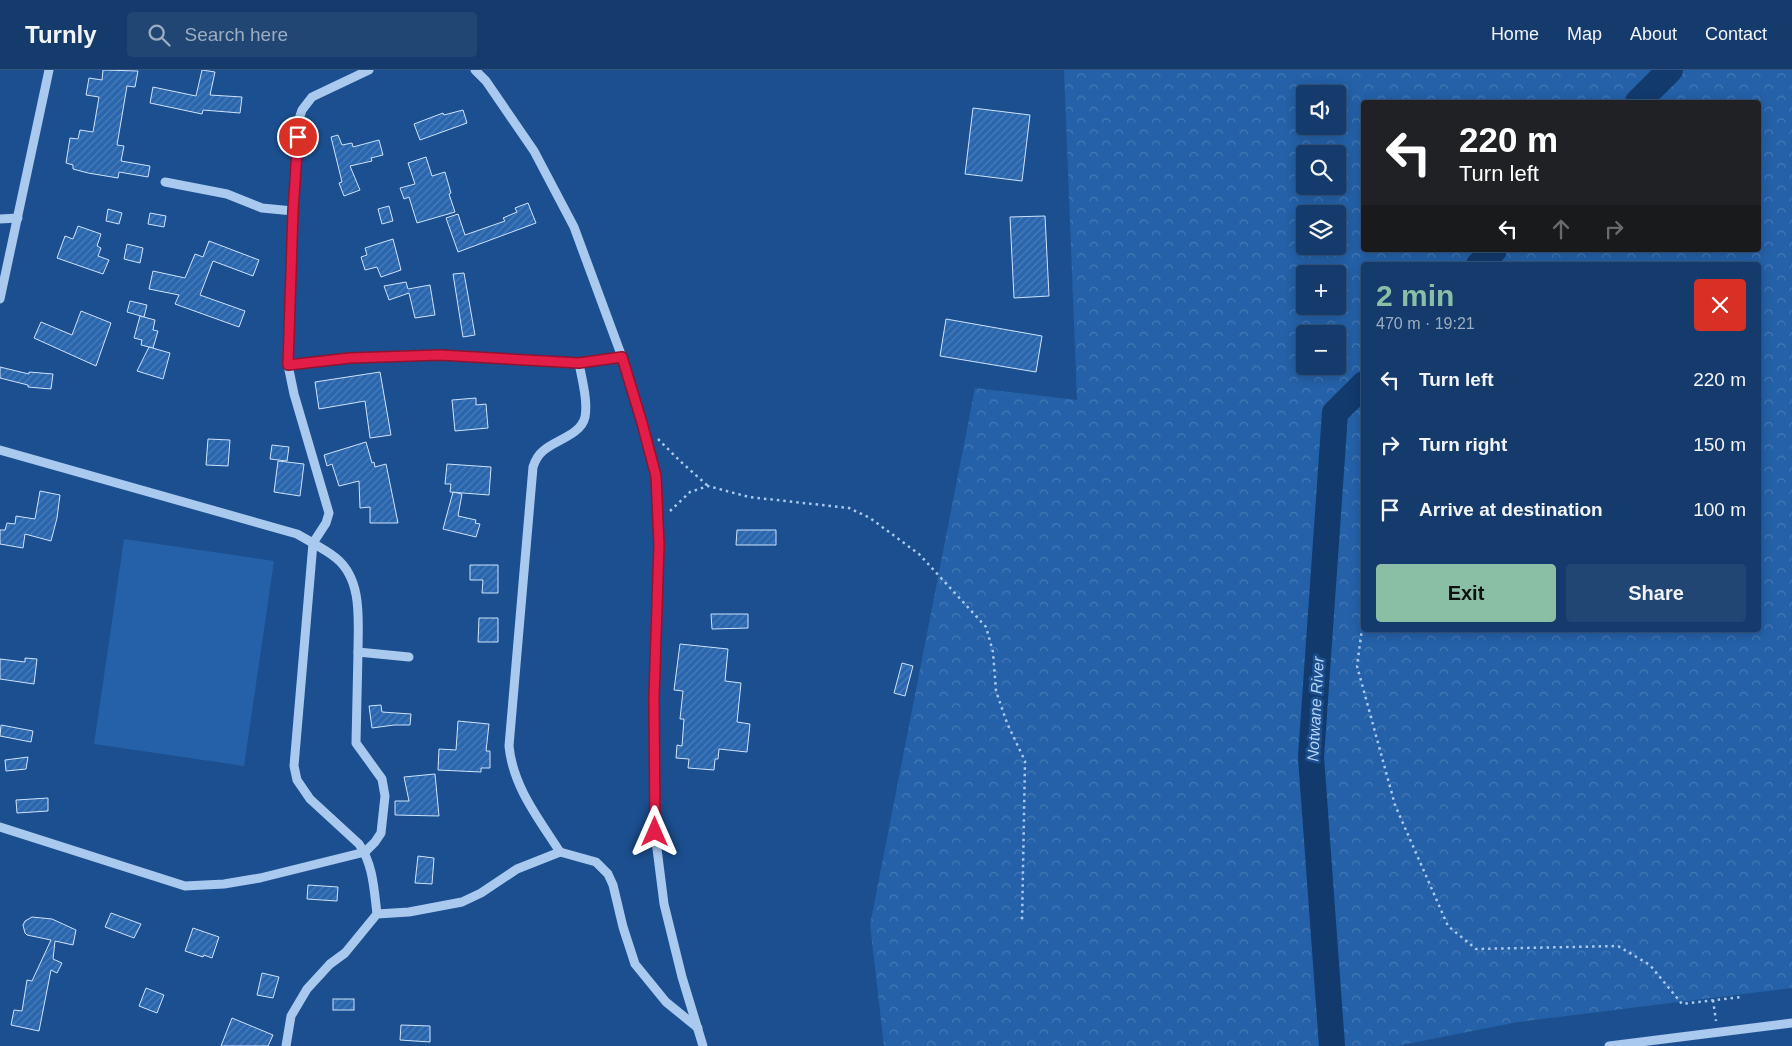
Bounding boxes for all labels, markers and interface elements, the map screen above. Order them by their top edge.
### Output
search box [127,12,477,57]
text: Turnly [25,21,97,48]
icon: search [145,21,173,49]
text: Search here [185,24,288,45]
text: Home [1491,24,1539,44]
text: Map [1567,24,1602,44]
text: About [1630,24,1677,44]
text: Contact [1705,24,1767,44]
map controls [1296,85,1346,375]
button: sound [1296,85,1346,135]
pin [277,116,319,158]
icon: left [1376,120,1441,185]
text: 220 m [1459,120,1558,159]
icon: arrive [284,123,312,151]
button: search [1296,145,1346,195]
text: Turn left [1459,161,1539,186]
button: layers [1296,205,1346,255]
icon: left [1494,215,1522,243]
icon: ahead [1547,215,1575,243]
icon: right [1600,215,1628,243]
button: + [1296,265,1346,315]
text: 2 min [1376,279,1454,312]
button: close [1694,279,1746,331]
text: 470 m · 19:21 [1376,315,1475,332]
button: − [1296,325,1346,375]
icon: left [1376,366,1404,394]
text: Turn left [1419,369,1494,390]
text: 220 m [1693,369,1746,390]
icon: right [1376,431,1404,459]
text: Turn right [1419,434,1507,455]
text: 150 m [1693,434,1746,455]
icon: arrive [1376,496,1404,524]
text: Arrive at destination [1419,499,1603,520]
text: 100 m [1693,499,1746,520]
button: Exit [1376,564,1556,622]
button: Share [1566,564,1746,622]
water label: Notwane River [1304,656,1327,762]
position arrow [628,805,680,857]

